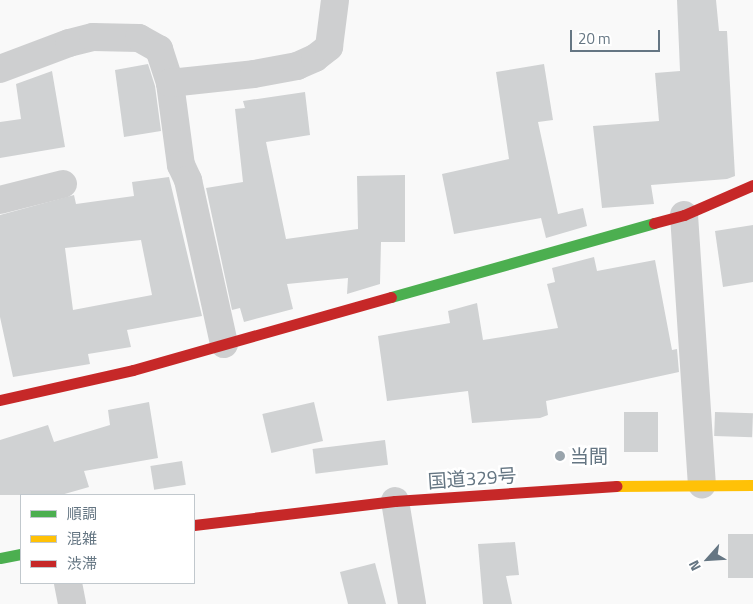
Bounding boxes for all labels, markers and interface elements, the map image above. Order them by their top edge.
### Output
scale bar [573,20,663,52]
text: 20 m [578,27,611,50]
place label: 当間 [570,445,608,467]
marker: 当間 [554,450,566,462]
street label: 国道329号 [427,464,517,492]
legend [20,494,195,584]
text: 順調 [67,502,97,525]
text: 混雑 [67,527,97,550]
north arrow [683,534,733,584]
text: 渋滞 [67,552,97,575]
text: N [683,557,706,575]

